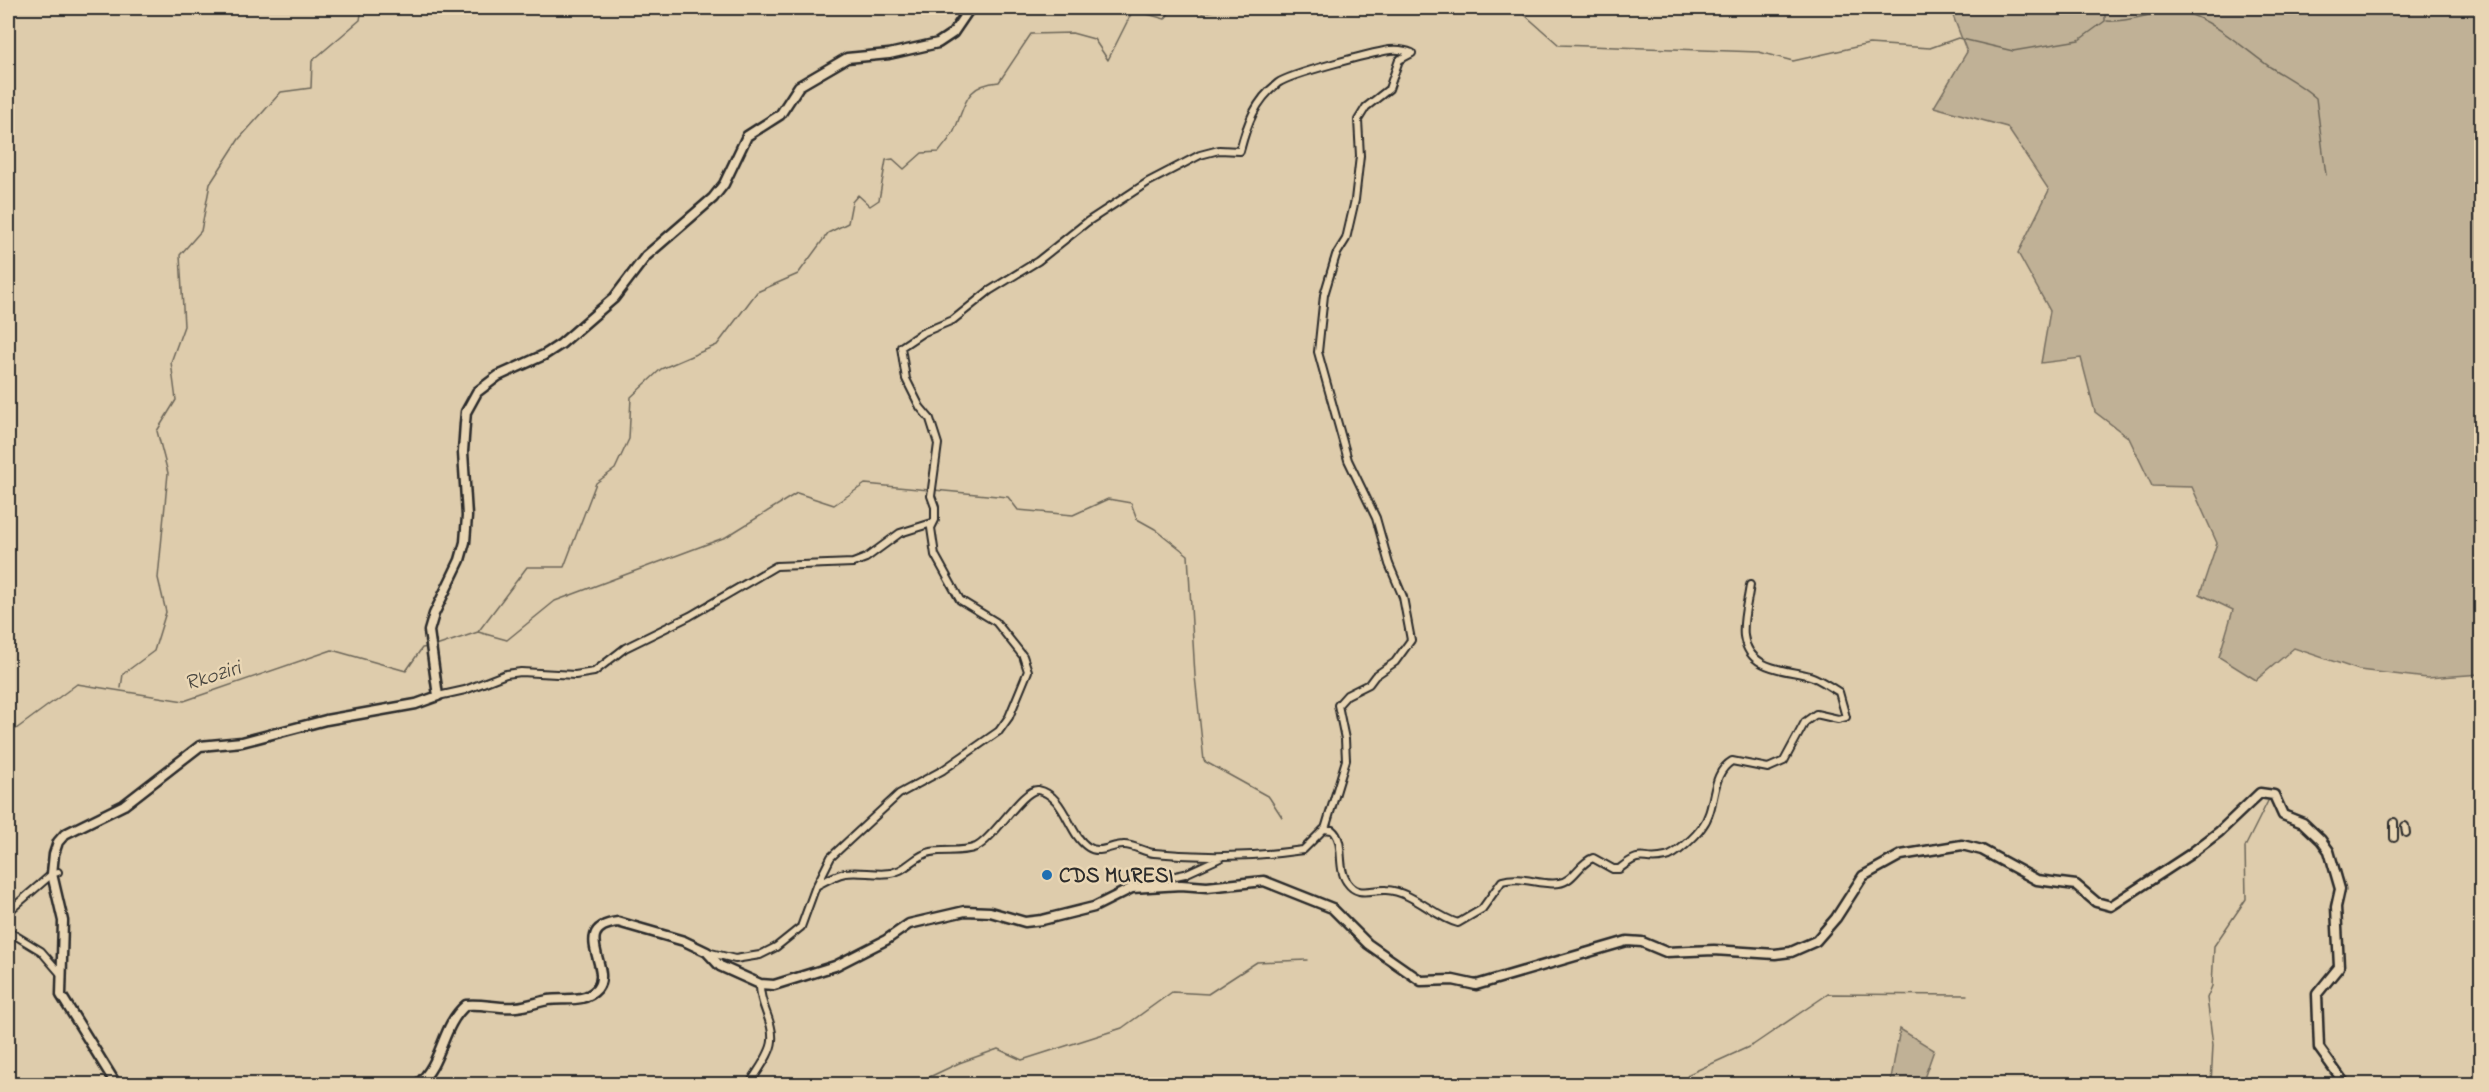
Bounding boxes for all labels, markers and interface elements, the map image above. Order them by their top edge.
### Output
water label: Rkoziri [181,653,247,701]
place label: CDS MURESI [1059,862,1174,892]
marker: CDS MURESI [1040,868,1054,882]

